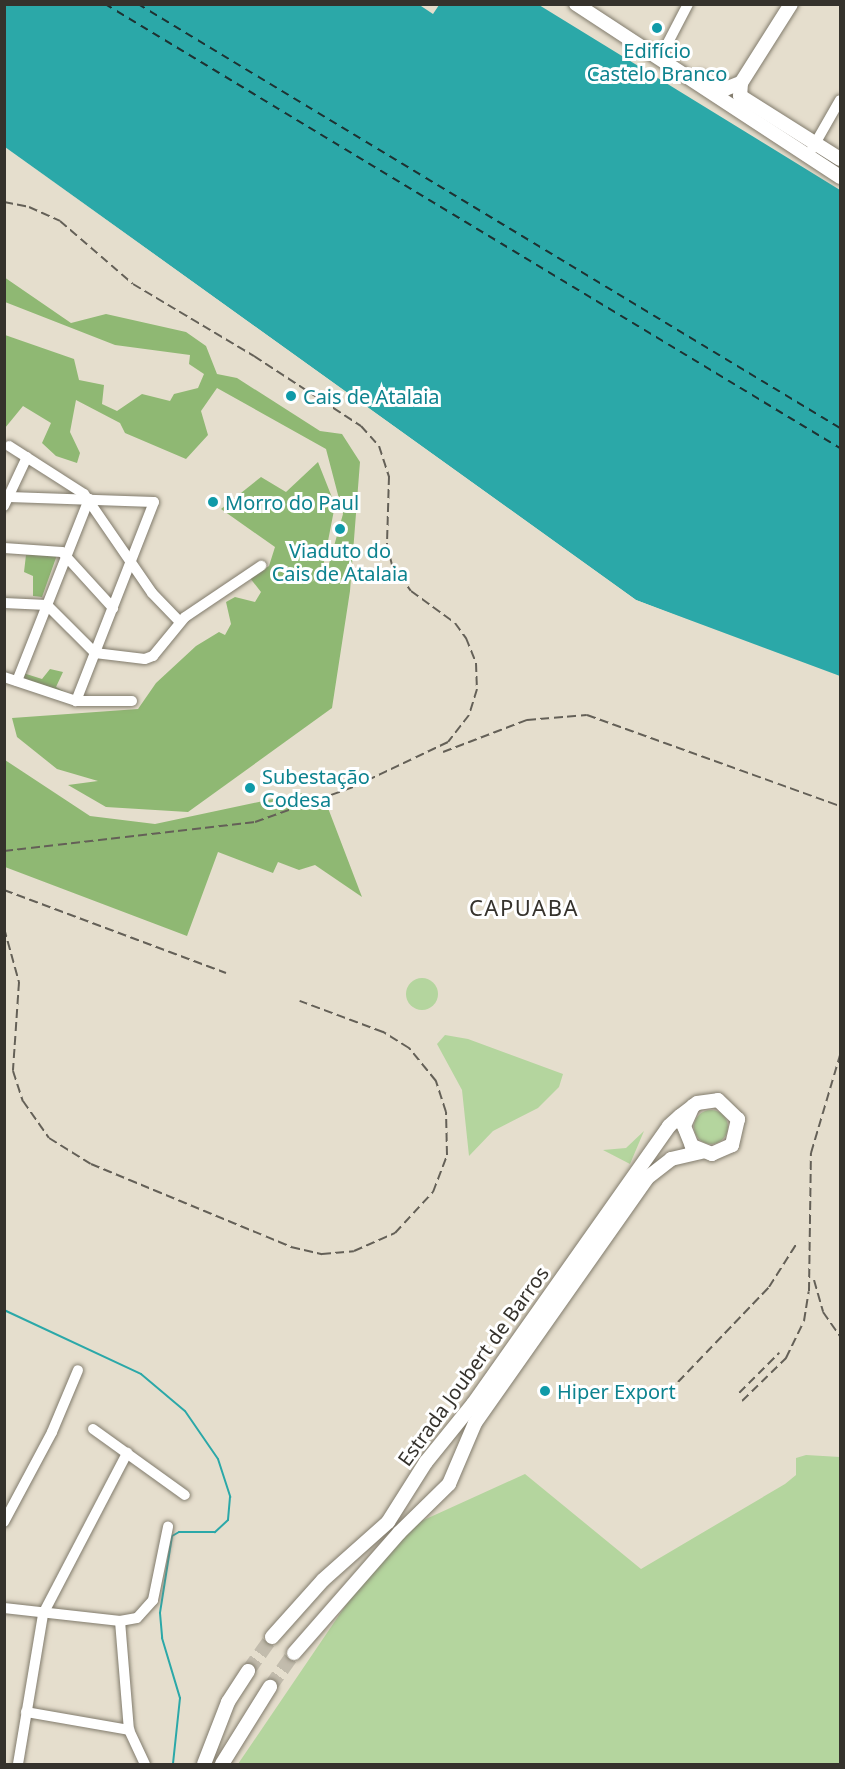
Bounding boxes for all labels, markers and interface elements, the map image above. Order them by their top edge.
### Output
marker: Edifício Castelo Branco [650,21,664,35]
place label: Edifício Castelo Branco [587,38,727,85]
place label: Cais de Atalaia [303,384,440,408]
marker: Cais de Atalaia [284,389,298,403]
place label: Morro do Paul [225,490,359,514]
marker: Morro do Paul [206,495,220,509]
marker: Viaduto do Cais de Atalaia [333,522,347,536]
place label: Viaduto do Cais de Atalaia [272,538,408,585]
place label: Subestação Codesa [262,765,370,812]
marker: Subestação Codesa [243,781,257,795]
district label: CAPUABA [469,895,579,921]
street label: Estrada Joubert de Barros [393,1262,553,1470]
place label: Hiper Export [557,1379,676,1403]
marker: Hiper Export [538,1384,552,1398]

